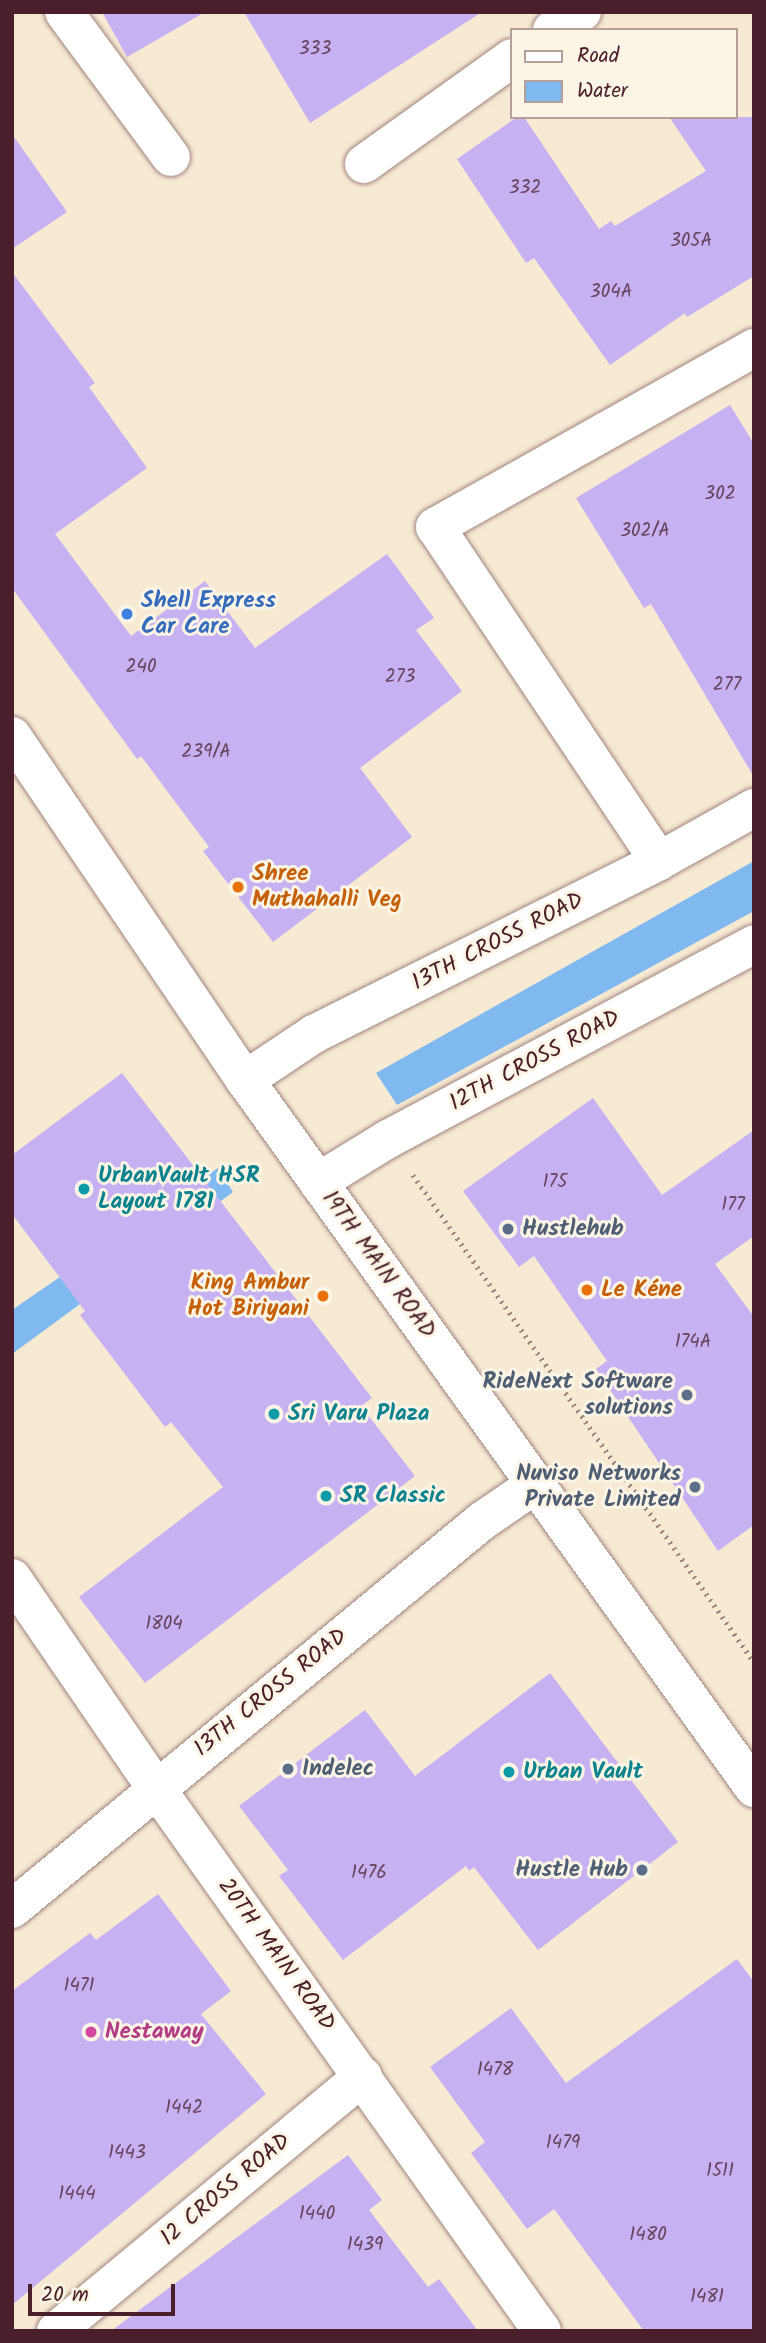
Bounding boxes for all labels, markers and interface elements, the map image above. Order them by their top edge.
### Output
legend [510,28,738,119]
house number: 333 [299,39,331,61]
text: Road [577,40,619,73]
text: Water [577,75,628,108]
house number: 332 [509,178,541,200]
house number: 305A [670,231,712,253]
house number: 304A [590,282,632,304]
house number: 302 [704,484,736,506]
house number: 302/A [620,521,670,543]
place label: Shell Express Car Care [141,587,276,641]
marker: Shell Express Car Care [119,606,135,622]
house number: 240 [125,657,157,679]
house number: 273 [385,667,415,689]
house number: 277 [713,675,741,697]
house number: 239/A [181,742,231,764]
place label: Shree Muthahalli Veg [252,860,402,914]
marker: Shree Muthahalli Veg [230,879,246,895]
street label: 13TH CROSS ROAD [408,887,588,997]
street label: 12TH CROSS ROAD [445,1004,625,1118]
place label: UrbanVault HSR Layout 1781 [98,1162,260,1216]
house number: 175 [543,1172,567,1194]
marker: UrbanVault HSR Layout 1781 [76,1181,92,1197]
street label: 19TH MAIN ROAD [315,1186,441,1344]
house number: 177 [721,1195,745,1217]
place label: Hustlehub [522,1215,624,1243]
marker: Hustlehub [500,1221,516,1237]
place label: King Ambur Hot Biriyani [187,1269,309,1323]
place label: Le Kéne [601,1276,682,1304]
marker: Le Kéne [579,1282,595,1298]
marker: King Ambur Hot Biriyani [315,1288,331,1304]
house number: 174A [675,1332,711,1354]
place label: RideNext Software solutions [483,1368,673,1422]
marker: RideNext Software solutions [679,1387,695,1403]
place label: Sri Varu Plaza [288,1400,429,1428]
marker: Sri Varu Plaza [266,1406,282,1422]
place label: Nuviso Networks Private Limited [516,1460,681,1514]
marker: Nuviso Networks Private Limited [687,1479,703,1495]
place label: SR Classic [340,1482,446,1510]
marker: SR Classic [318,1488,334,1504]
house number: 1804 [145,1614,183,1636]
street label: 13TH CROSS ROAD [189,1623,353,1763]
place label: Indelec [302,1755,374,1783]
place label: Urban Vault [523,1758,643,1786]
marker: Indelec [280,1761,296,1777]
marker: Urban Vault [501,1764,517,1780]
place label: Hustle Hub [515,1856,628,1884]
marker: Hustle Hub [634,1862,650,1878]
house number: 1476 [351,1863,387,1885]
street label: 20TH MAIN ROAD [211,1873,341,2037]
house number: 1471 [63,1976,95,1998]
place label: Nestaway [105,2018,204,2046]
marker: Nestaway [83,2024,99,2040]
house number: 1478 [477,2060,513,2082]
house number: 1442 [165,2098,203,2120]
street label: 12 CROSS ROAD [155,2128,297,2252]
house number: 1479 [546,2133,580,2155]
house number: 1443 [108,2143,146,2165]
house number: 1511 [706,2161,734,2183]
house number: 1444 [58,2184,96,2206]
house number: 1440 [299,2204,335,2226]
house number: 1480 [629,2225,667,2247]
house number: 1439 [347,2235,383,2257]
scale bar [32,2270,178,2314]
text: 20 m [41,2279,89,2312]
house number: 1481 [690,2287,724,2309]

